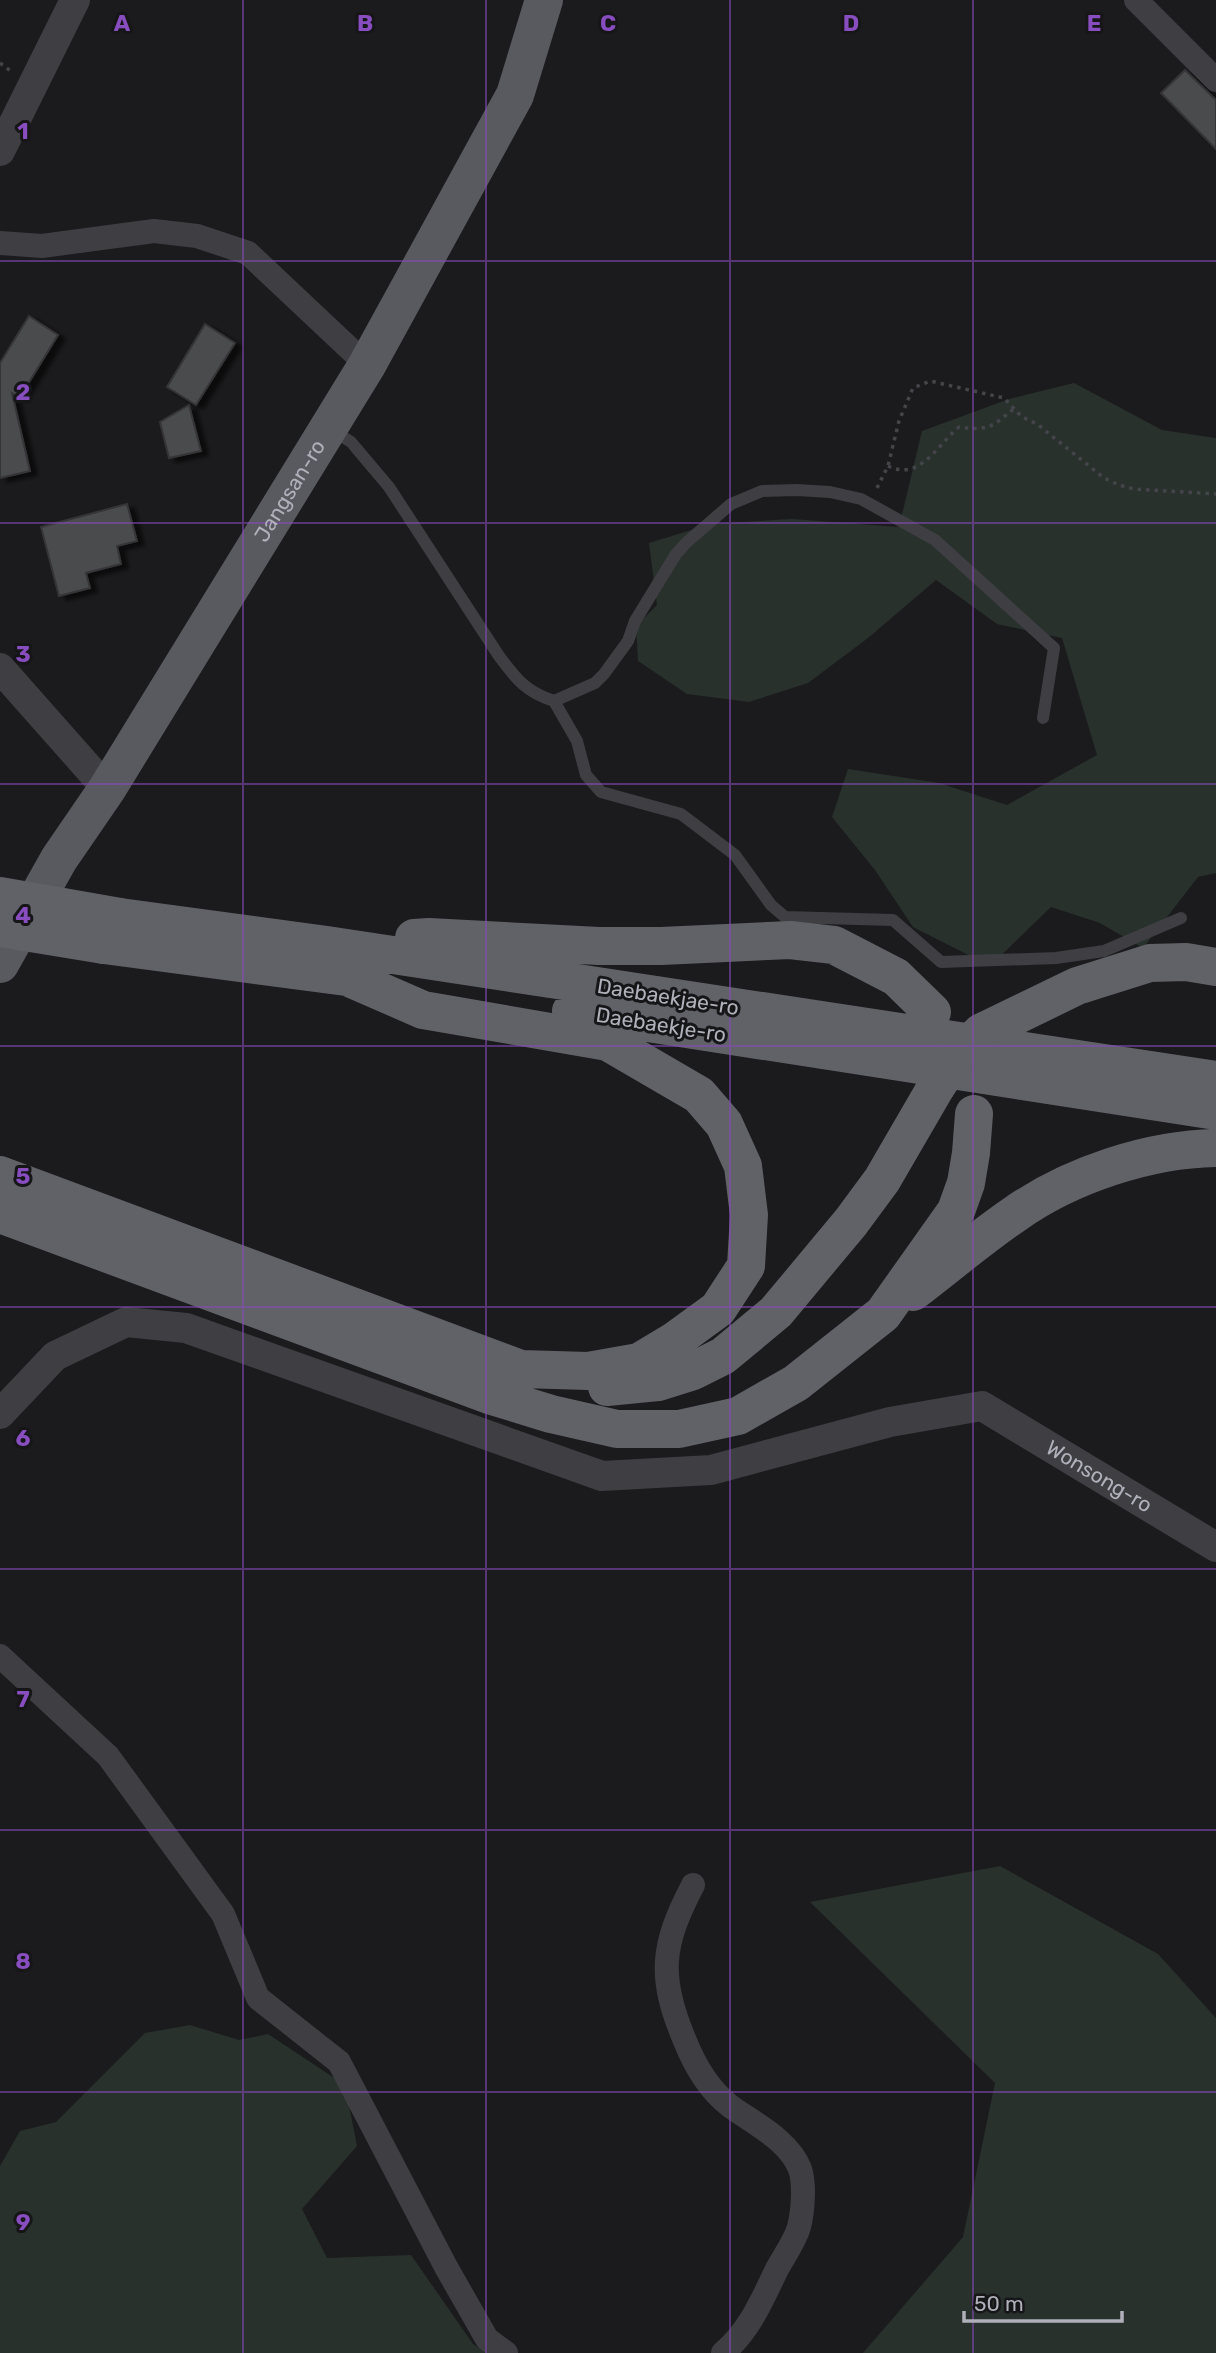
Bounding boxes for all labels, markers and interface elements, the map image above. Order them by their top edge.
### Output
text: A [114,9,131,37]
text: B [357,9,373,37]
text: C [600,9,616,37]
text: D [843,9,859,37]
text: E [1087,9,1101,37]
text: 1 [17,117,29,145]
text: 2 [16,378,30,406]
street label: Jangsan-ro [249,435,330,546]
text: 3 [15,640,31,668]
text: 4 [15,901,31,929]
street label: Daebaekjae-ro [595,973,741,1020]
street label: Daebaekje-ro [594,1002,728,1047]
text: 5 [16,1162,31,1190]
text: 6 [16,1424,31,1452]
street label: Wonsong-ro [1042,1435,1157,1518]
text: 7 [16,1685,30,1713]
text: 8 [15,1947,31,1975]
text: 9 [16,2208,30,2236]
scale bar [964,2280,1122,2324]
text: 50 m [974,2291,1024,2316]

